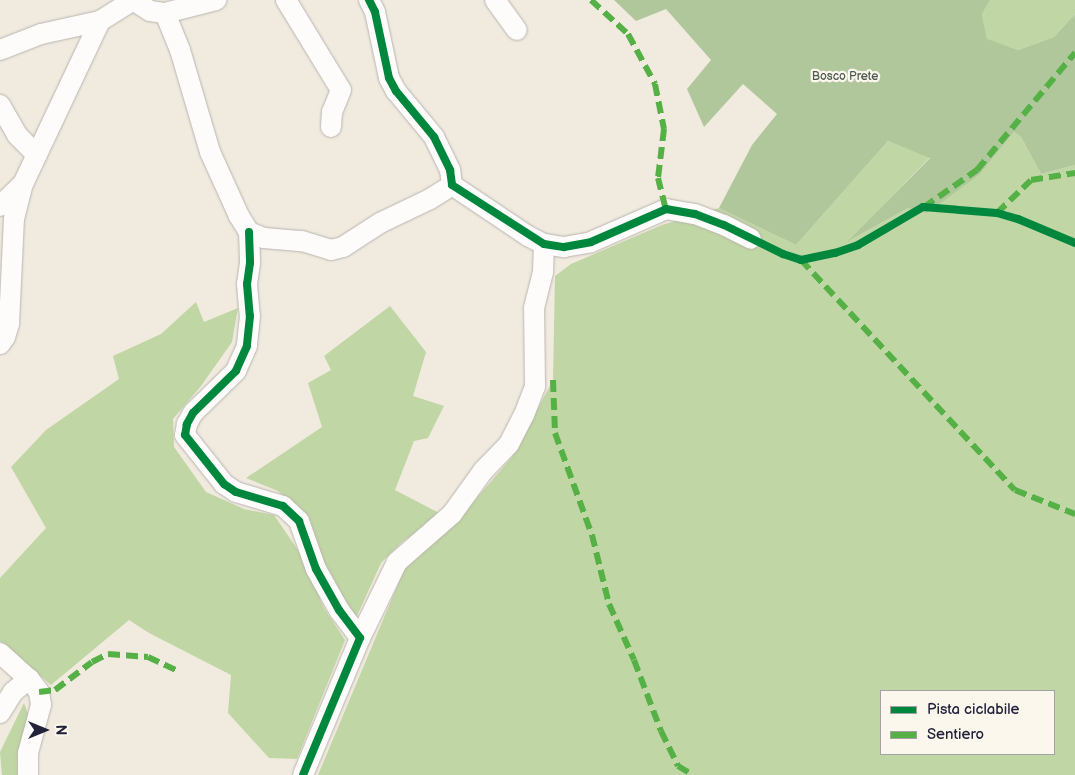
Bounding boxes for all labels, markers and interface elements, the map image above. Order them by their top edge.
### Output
park label: Bosco Prete [812,70,878,84]
legend [880,690,1055,755]
text: Pista ciclabile [927,700,1019,719]
north arrow [20,705,70,755]
text: N [52,725,69,735]
text: Sentiero [927,725,984,744]

